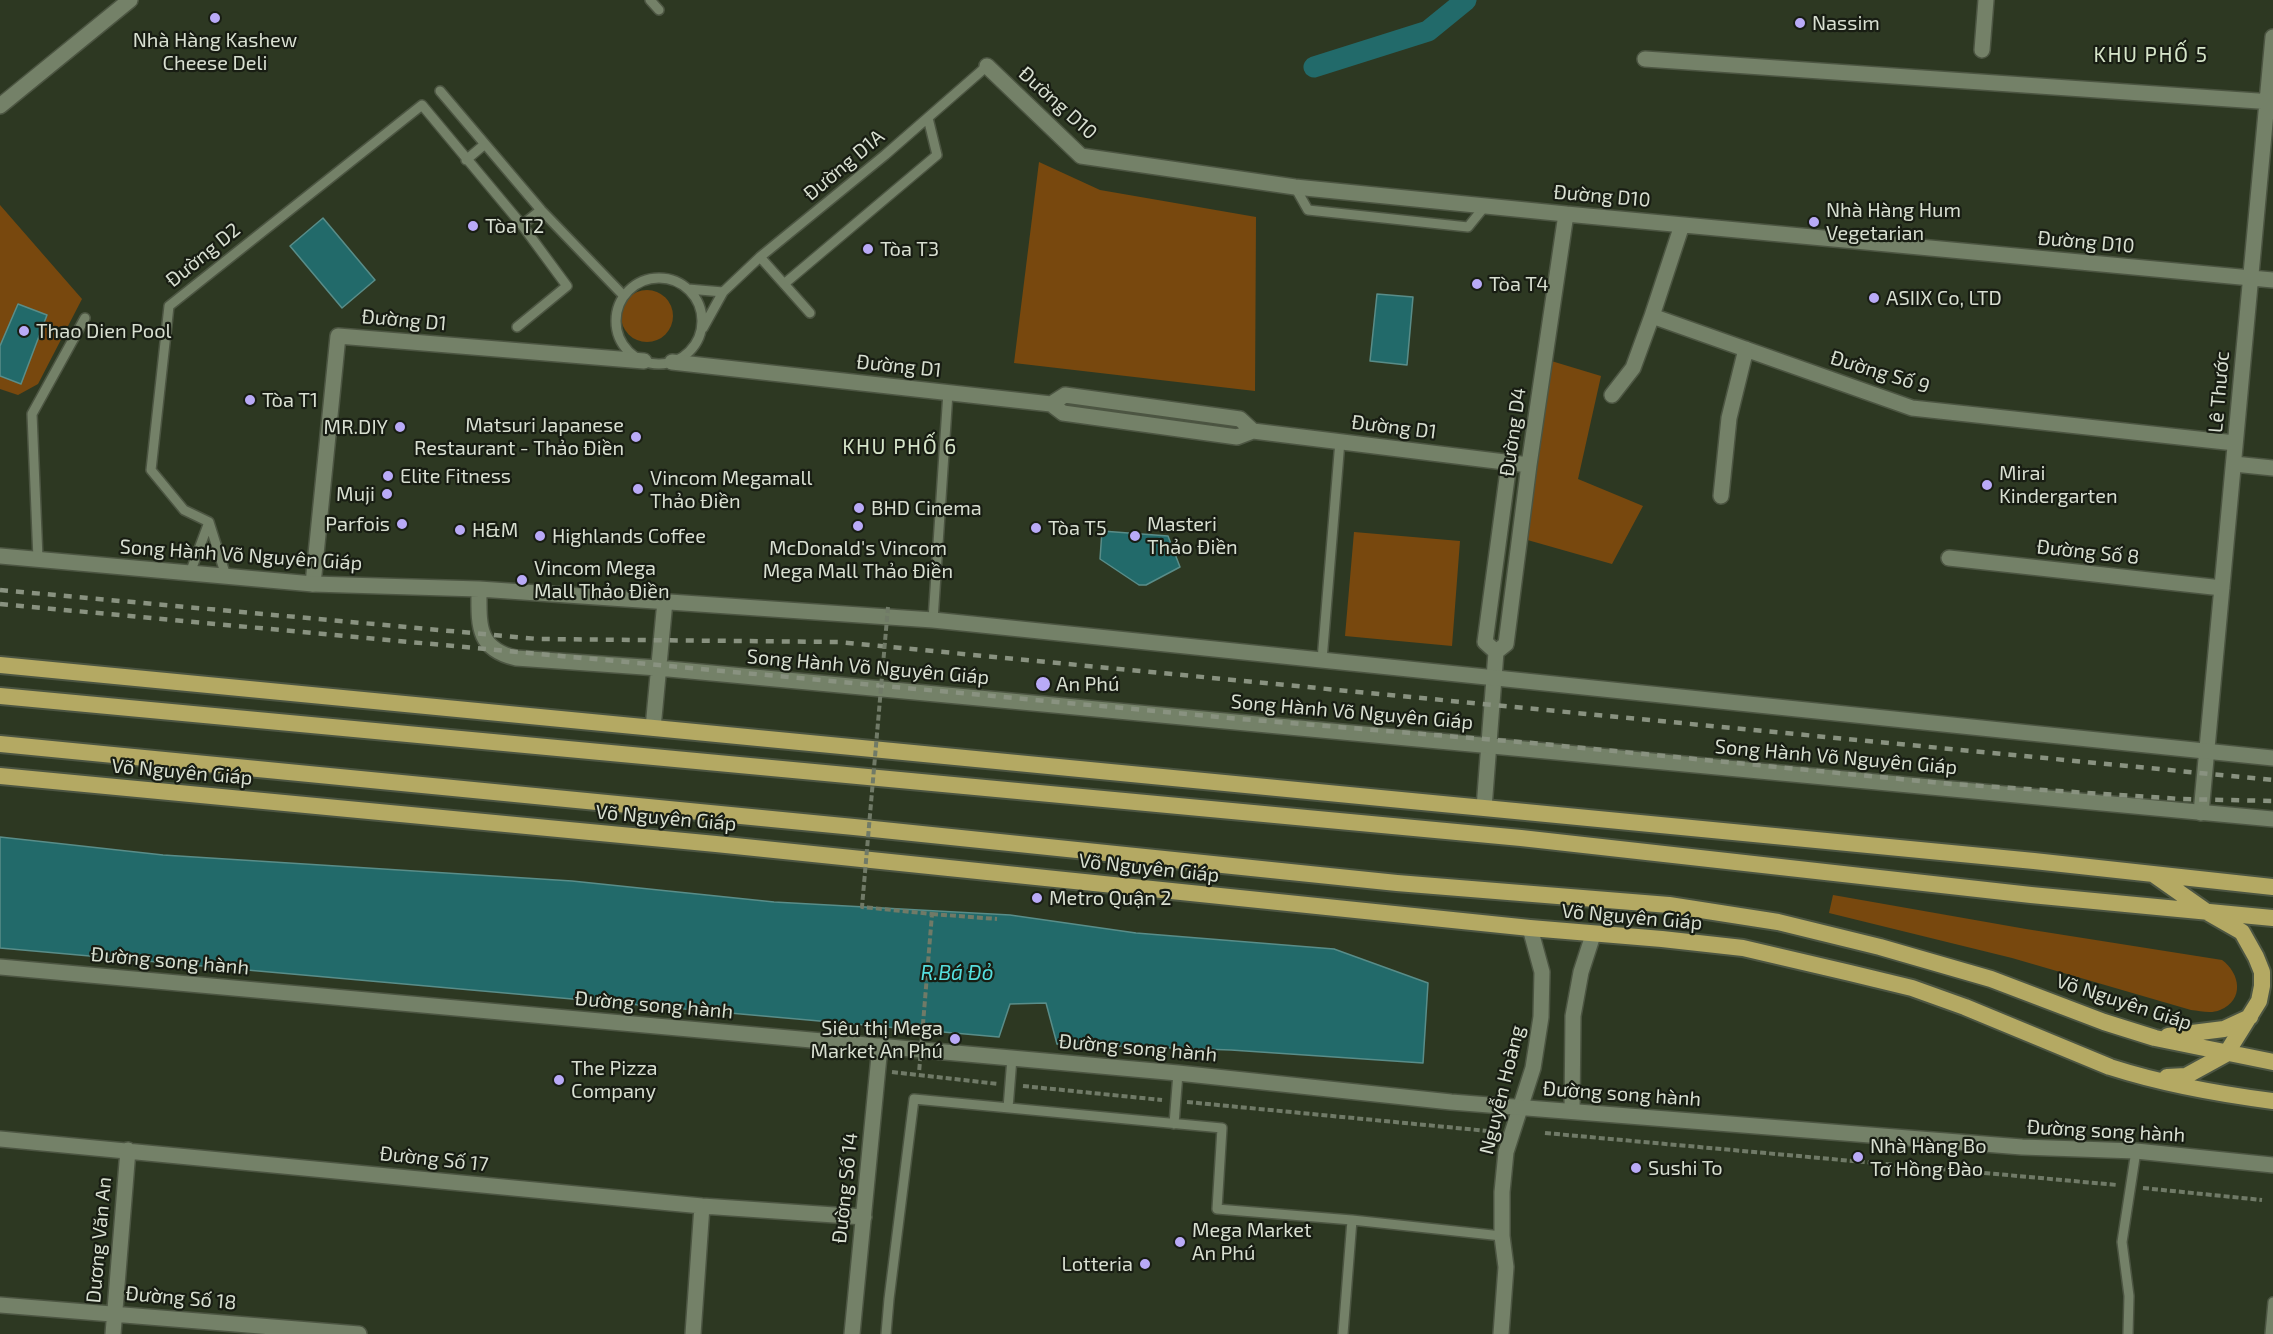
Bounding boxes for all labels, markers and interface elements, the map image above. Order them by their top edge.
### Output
marker: Nhà Hàng Kashew Cheese Deli [208,11,222,25]
place label: Nassim [1812,11,1880,35]
marker: Nassim [1793,16,1807,30]
place label: Nhà Hàng Kashew Cheese Deli [133,28,297,75]
district label: KHU PHỐ 5 [2094,42,2208,68]
street label: Đường D10 [1014,61,1102,145]
street label: Đường D1A [799,124,889,206]
street label: Đường D10 [1552,180,1652,212]
place label: Nhà Hàng Hum Vegetarian [1826,198,1961,245]
place label: Tòa T2 [485,214,544,238]
marker: Nhà Hàng Hum Vegetarian [1807,215,1821,229]
street label: Đường D2 [161,218,245,292]
marker: Tòa T2 [466,219,480,233]
street label: Đường D10 [2036,226,2136,258]
place label: Tòa T3 [880,237,939,261]
marker: Tòa T3 [861,242,875,256]
place label: Tòa T4 [1489,272,1548,296]
marker: Tòa T4 [1470,277,1484,291]
place label: ASIIX Co, LTD [1886,286,2002,310]
marker: ASIIX Co, LTD [1867,291,1881,305]
street label: Đường D1 [360,304,448,336]
place label: Thao Dien Pool [36,319,171,343]
marker: Thao Dien Pool [17,324,31,338]
street label: Đường Số 9 [1827,346,1933,398]
street label: Đường D1 [855,350,943,382]
street label: Lê Thước [2203,350,2235,434]
street label: Đường D4 [1495,386,1531,478]
place label: Tòa T1 [262,388,318,412]
marker: Tòa T1 [243,393,257,407]
street label: Đường D1 [1350,410,1438,444]
place label: Matsuri Japanese Restaurant - Thảo Điền [414,413,624,460]
place label: MR.DIY [324,415,388,439]
marker: MR.DIY [393,420,407,434]
marker: Matsuri Japanese Restaurant - Thảo Điền [629,430,643,444]
district label: KHU PHỐ 6 [842,434,958,460]
place label: Mirai Kindergarten [1999,461,2118,508]
place label: Elite Fitness [400,464,511,488]
place label: Vincom Megamall Thảo Điền [650,466,812,513]
marker: Elite Fitness [381,469,395,483]
marker: Mirai Kindergarten [1980,478,1994,492]
place label: Muji [336,482,375,506]
marker: Vincom Megamall Thảo Điền [631,482,645,496]
marker: Muji [380,487,394,501]
place label: BHD Cinema [871,496,982,520]
marker: BHD Cinema [852,501,866,515]
place label: Parfois [325,512,390,536]
place label: Masteri Thảo Điền [1147,512,1238,559]
place label: Tòa T5 [1048,516,1107,540]
marker: Parfois [395,517,409,531]
place label: H&M [472,518,518,542]
marker: McDonald's Vincom Mega Mall Thảo Điền [851,519,865,533]
marker: Tòa T5 [1029,521,1043,535]
marker: H&M [453,523,467,537]
place label: Highlands Coffee [552,524,706,548]
marker: Highlands Coffee [533,529,547,543]
marker: Masteri Thảo Điền [1128,529,1142,543]
street label: Song Hành Võ Nguyên Giáp [119,535,363,575]
street label: Đường Số 8 [2035,535,2141,569]
place label: McDonald's Vincom Mega Mall Thảo Điền [763,536,953,583]
place label: Vincom Mega Mall Thảo Điền [534,556,670,603]
marker: Vincom Mega Mall Thảo Điền [515,573,529,587]
street label: Song Hành Võ Nguyên Giáp [746,644,990,690]
place label: An Phú [1056,672,1119,696]
marker: An Phú [1034,675,1052,693]
street label: Song Hành Võ Nguyên Giáp [1230,689,1474,735]
street label: Song Hành Võ Nguyên Giáp [1714,734,1958,780]
street label: Võ Nguyên Giáp [111,754,253,790]
street label: Võ Nguyên Giáp [595,800,737,836]
street label: Võ Nguyên Giáp [1077,849,1221,887]
place label: Metro Quận 2 [1049,886,1172,910]
marker: Metro Quận 2 [1030,891,1044,905]
street label: Võ Nguyên Giáp [1561,899,1703,935]
street label: Đường song hành [90,942,250,980]
water label: R.Bá Đỏ [920,960,994,986]
street label: Võ Nguyên Giáp [2053,969,2195,1035]
street label: Đường song hành [574,986,734,1024]
place label: Siêu thị Mega Market An Phú [810,1016,943,1063]
street label: Nguyễn Hoàng [1474,1023,1530,1157]
street label: Đường song hành [1058,1029,1218,1067]
marker: Siêu thị Mega Market An Phú [948,1032,962,1046]
place label: The Pizza Company [571,1056,658,1103]
marker: The Pizza Company [552,1073,566,1087]
street label: Đường song hành [1542,1076,1702,1112]
street label: Đường song hành [2026,1115,2186,1147]
street label: Đường Số 14 [827,1131,863,1245]
place label: Nhà Hàng Bo Tơ Hồng Đào [1870,1134,1986,1181]
street label: Đường Số 17 [378,1141,490,1177]
marker: Nhà Hàng Bo Tơ Hồng Đào [1851,1150,1865,1164]
place label: Sushi To [1648,1156,1723,1180]
marker: Sushi To [1629,1161,1643,1175]
street label: Dương Văn An [82,1176,116,1304]
place label: Mega Market An Phú [1192,1218,1312,1265]
marker: Mega Market An Phú [1173,1235,1187,1249]
place label: Lotteria [1061,1252,1133,1276]
marker: Lotteria [1138,1257,1152,1271]
street label: Đường Số 18 [125,1281,237,1315]

